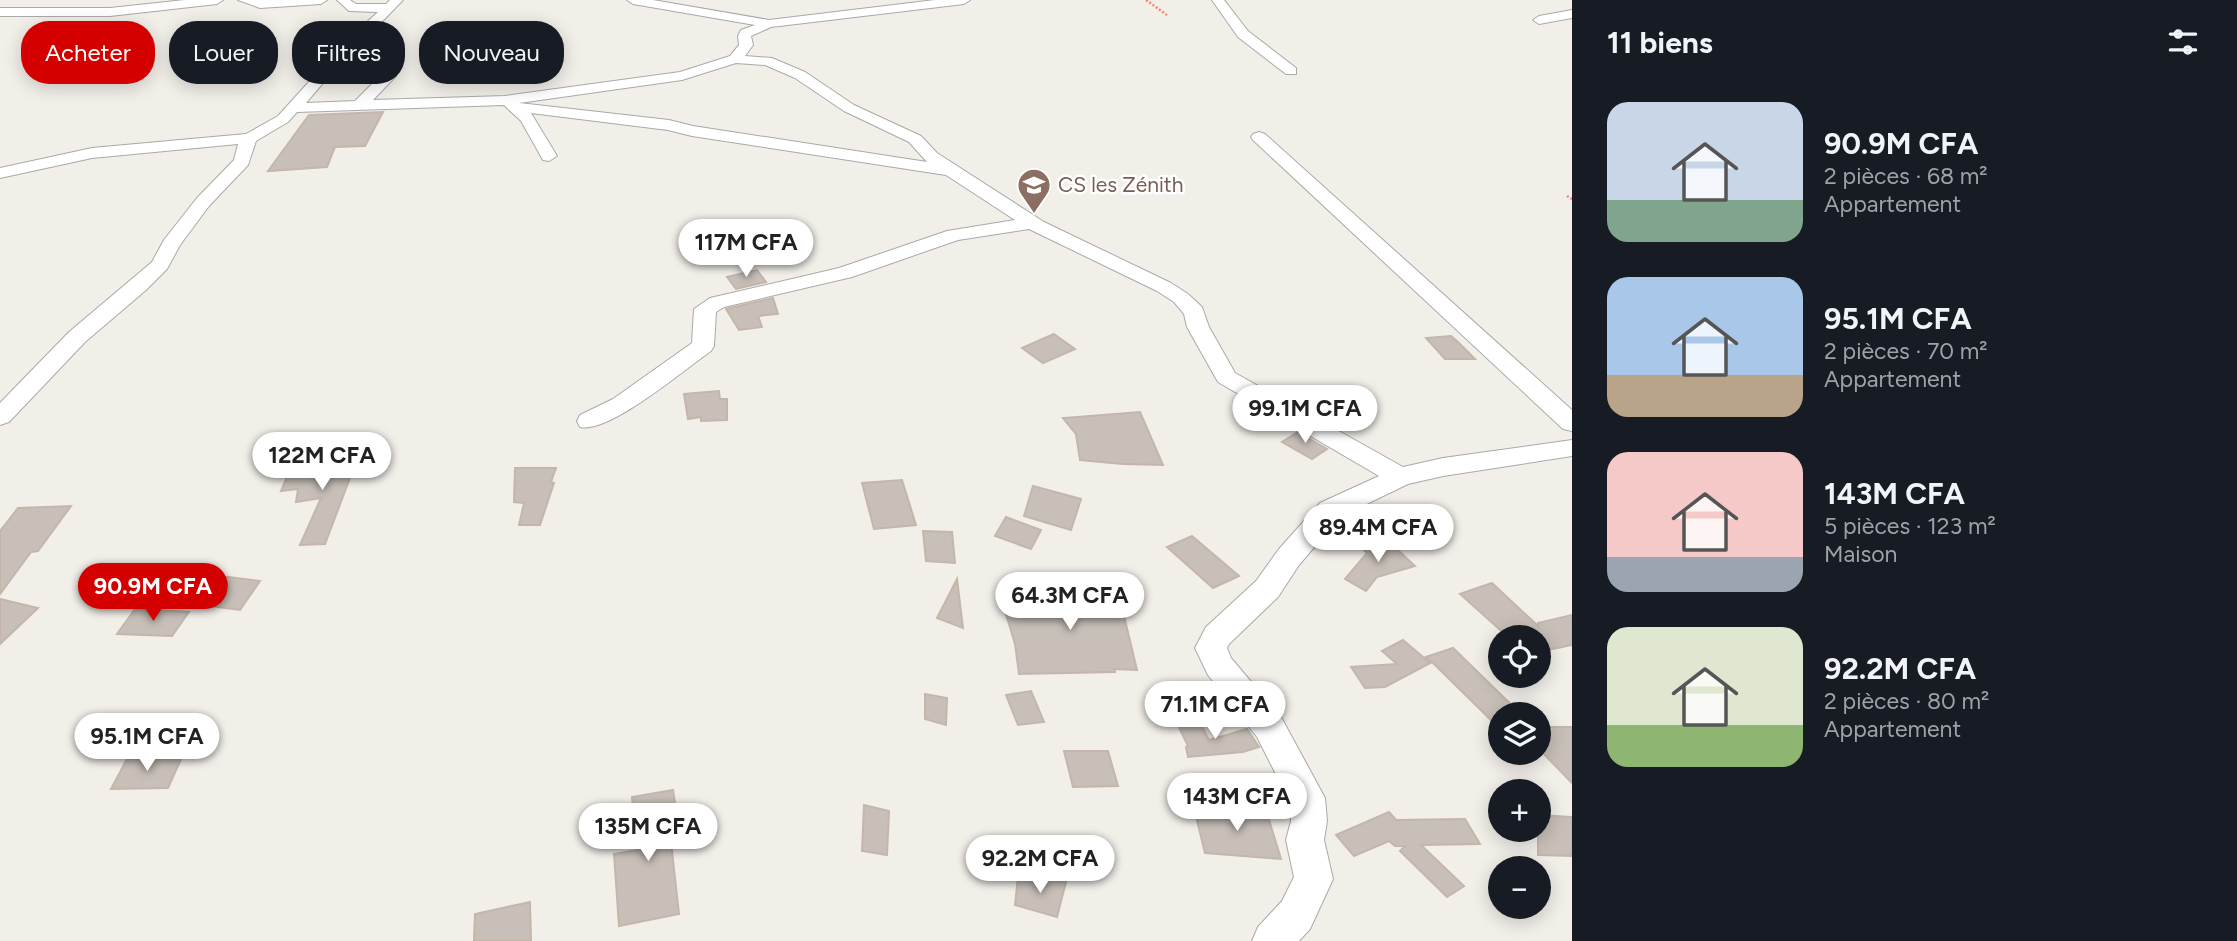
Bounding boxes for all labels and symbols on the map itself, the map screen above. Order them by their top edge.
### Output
school or university icon: CS les Zénith [1015,166,1053,215]
place label: CS les Zénith [1058,172,1183,197]
pin: 117M CFA [674,219,818,279]
pin: 99.1M CFA [1225,386,1385,445]
pin: 122M CFA [250,433,394,492]
pin: 89.4M CFA [1298,504,1458,564]
pin: 90.9M CFA [73,564,233,623]
pin: 64.3M CFA [990,572,1150,632]
pin: 71.1M CFA [1135,682,1295,741]
pin: 95.1M CFA [67,714,227,773]
pin: 143M CFA [1165,774,1309,833]
pin: 135M CFA [576,804,720,863]
pin: 92.2M CFA [960,836,1120,895]

